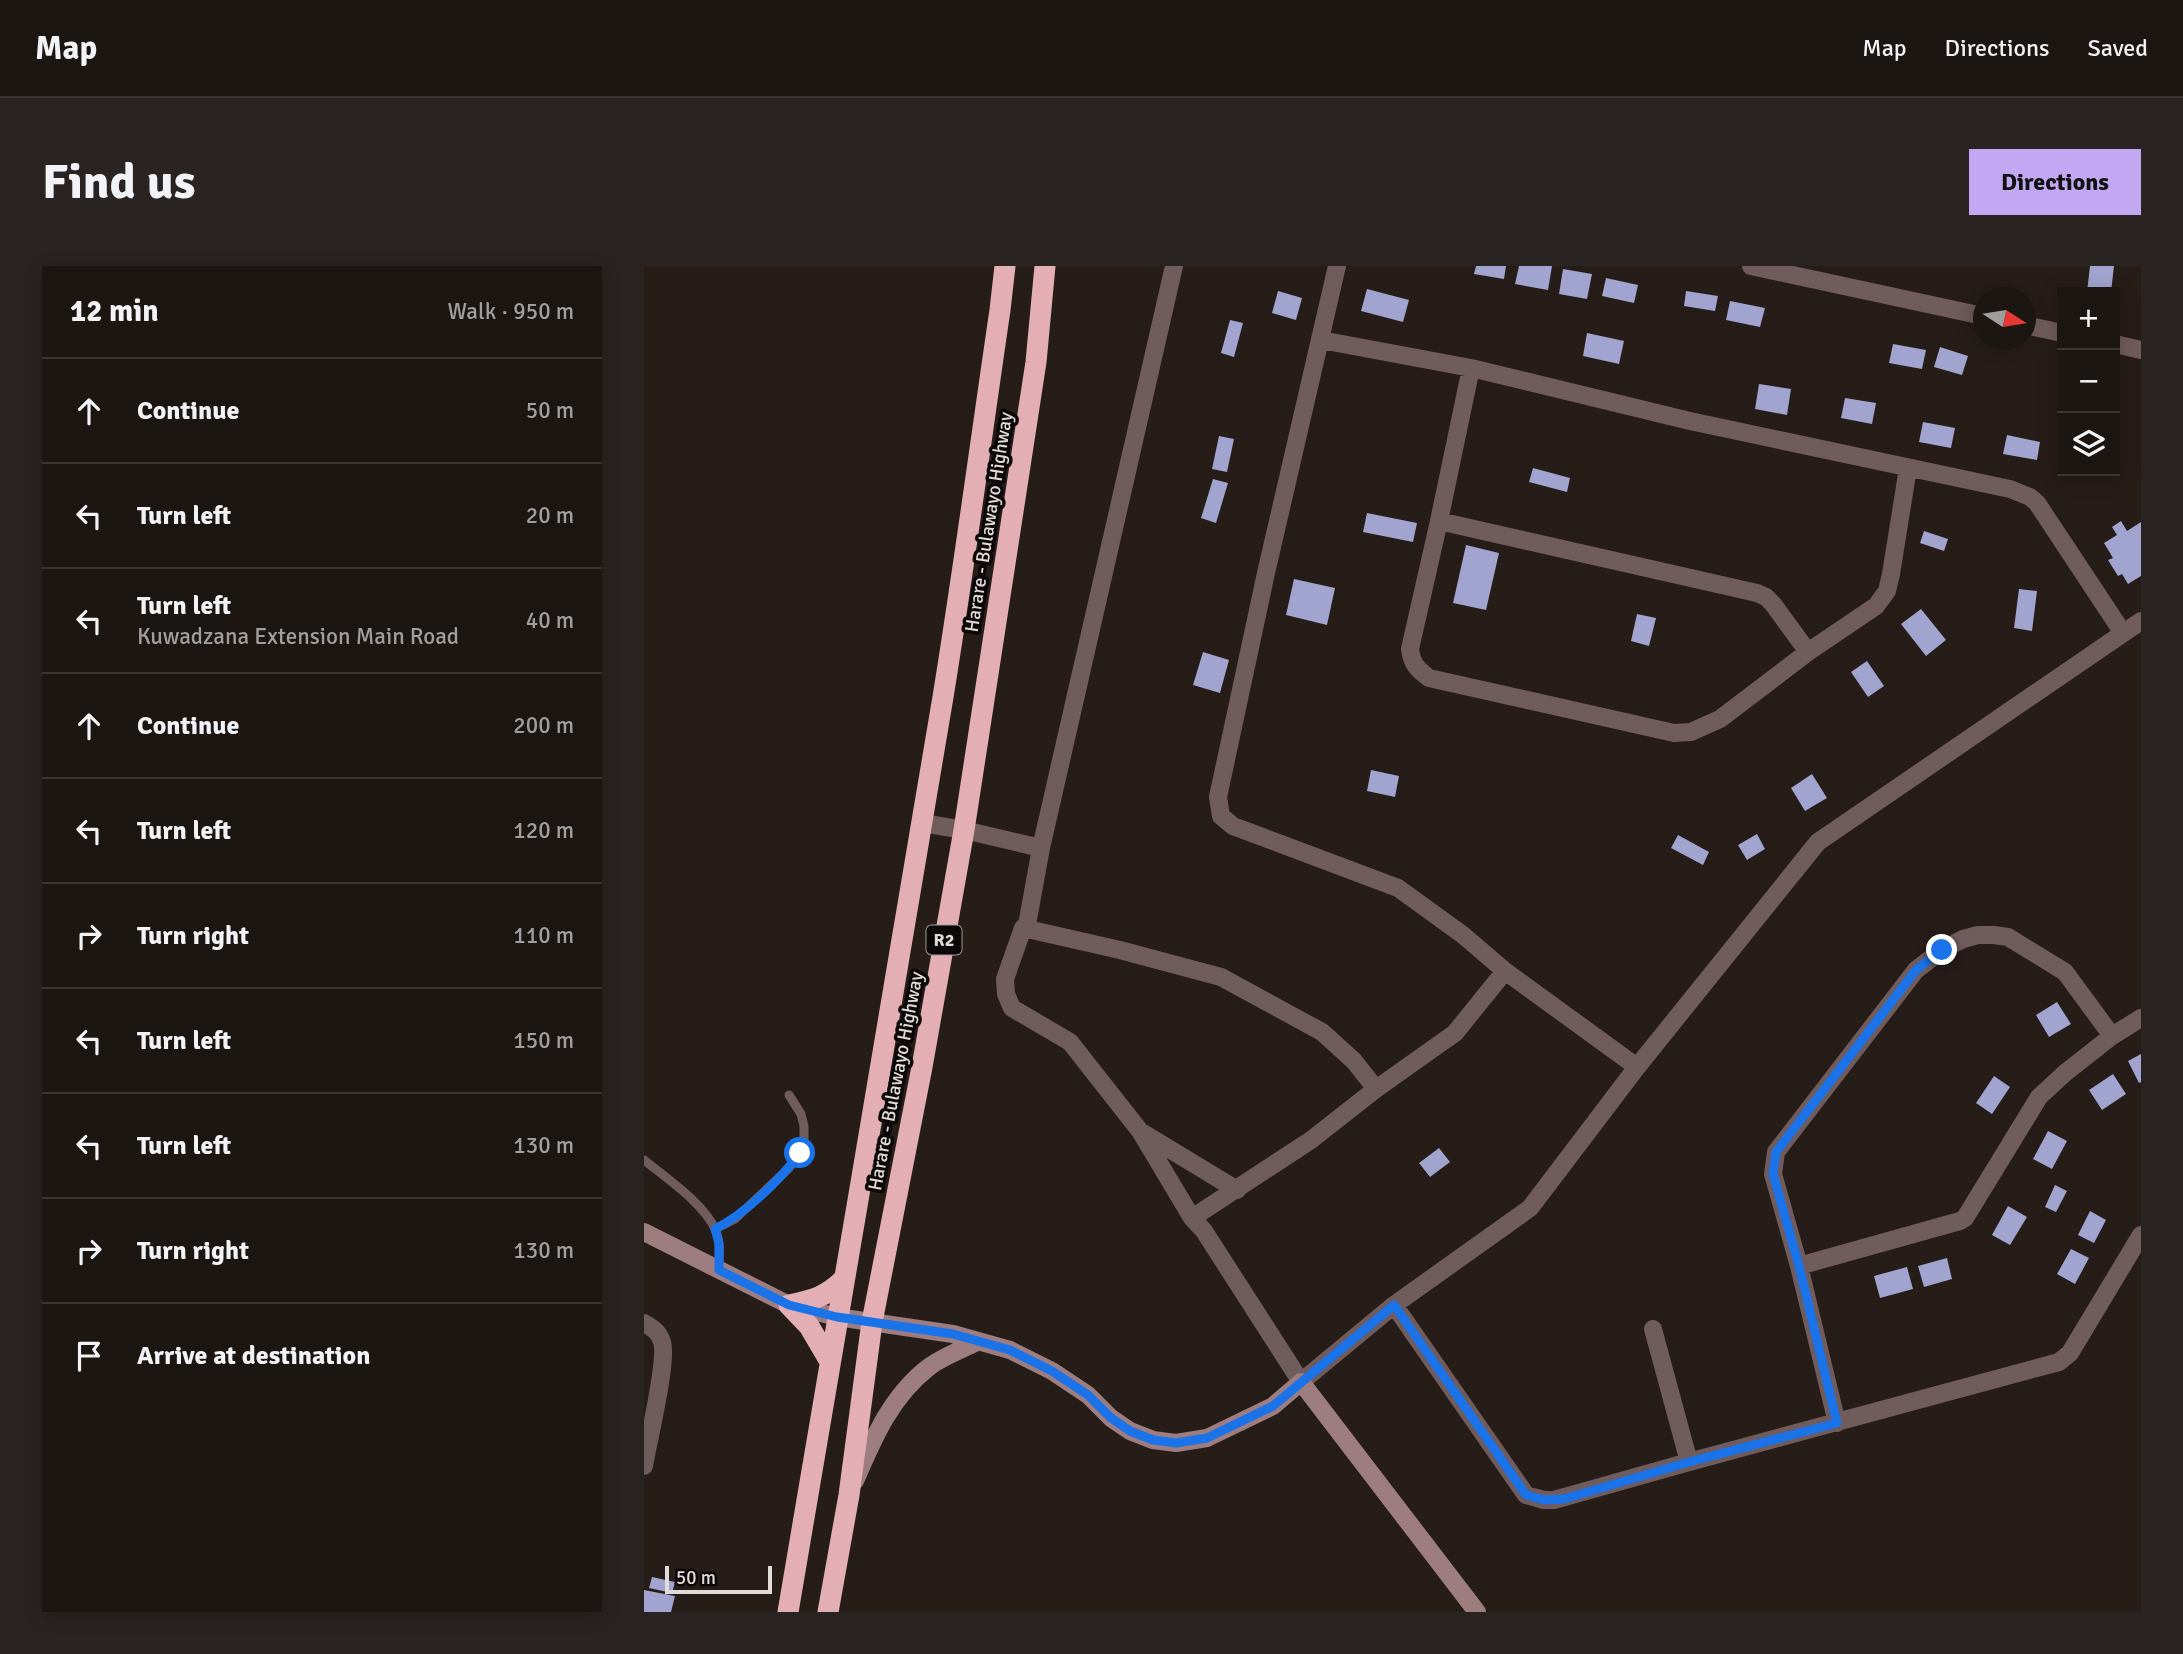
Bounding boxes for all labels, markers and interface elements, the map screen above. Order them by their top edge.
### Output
text: Map [35,28,97,69]
text: Map [1862,33,1907,63]
text: Directions [1945,33,2050,63]
text: Saved [2088,33,2148,63]
button: Directions [1969,149,2141,215]
text: Find us [42,152,195,212]
north arrow [1973,287,2036,350]
map controls [2057,287,2120,476]
button: + [2057,287,2120,350]
text: 12 min [70,293,159,330]
text: Walk · 950 m [448,297,574,326]
button: − [2057,350,2120,413]
icon: ahead [70,392,108,430]
text: Continue [137,395,239,427]
text: 50 m [526,396,574,425]
street label: Harare - Bulawayo Highway [960,410,1018,634]
button: layers [2057,413,2120,476]
icon: left [70,497,108,535]
text: Turn left [137,500,231,532]
text: 20 m [526,501,574,530]
text: Turn left [137,590,231,622]
icon: left [70,602,108,640]
text: 40 m [526,606,574,635]
text: Kuwadzana Extension Main Road [137,622,459,651]
icon: ahead [70,707,108,745]
text: Continue [137,710,239,742]
text: 200 m [513,711,574,740]
icon: left [70,812,108,850]
text: Turn left [137,815,231,847]
text: 120 m [513,816,574,845]
icon: right [70,917,108,955]
text: Turn right [137,920,249,952]
text: 110 m [513,921,574,950]
road number: R2 [926,926,962,954]
route end [1926,934,1957,965]
street label: Harare - Bulawayo Highway [863,970,929,1193]
icon: left [70,1022,108,1060]
text: Turn left [137,1025,231,1057]
text: 150 m [513,1026,574,1055]
icon: left [70,1127,108,1165]
text: Turn left [137,1130,231,1162]
text: 130 m [513,1131,574,1160]
route start [784,1137,815,1168]
icon: right [70,1232,108,1270]
text: Turn right [137,1235,249,1267]
text: 130 m [513,1236,574,1265]
icon: arrive [70,1337,108,1375]
text: Arrive at destination [137,1340,370,1372]
scale bar [665,1563,772,1595]
text: 50 m [676,1566,716,1590]

